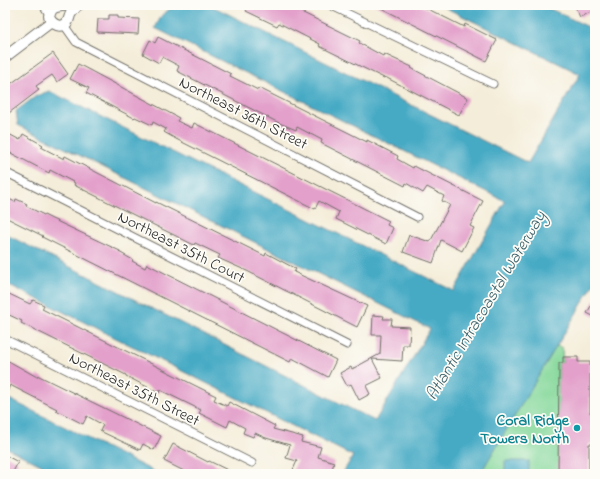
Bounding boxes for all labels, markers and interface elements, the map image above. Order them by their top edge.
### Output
street label: Northeast 36th Street [175,71,312,157]
street label: Northeast 35th Court [113,205,249,290]
water label: Atlantic Intracoastal Waterway [420,206,554,406]
street label: Northeast 35th Street [65,347,204,433]
place label: Coral Ridge Towers North [480,409,570,451]
marker: Coral Ridge Towers North [572,423,582,433]

